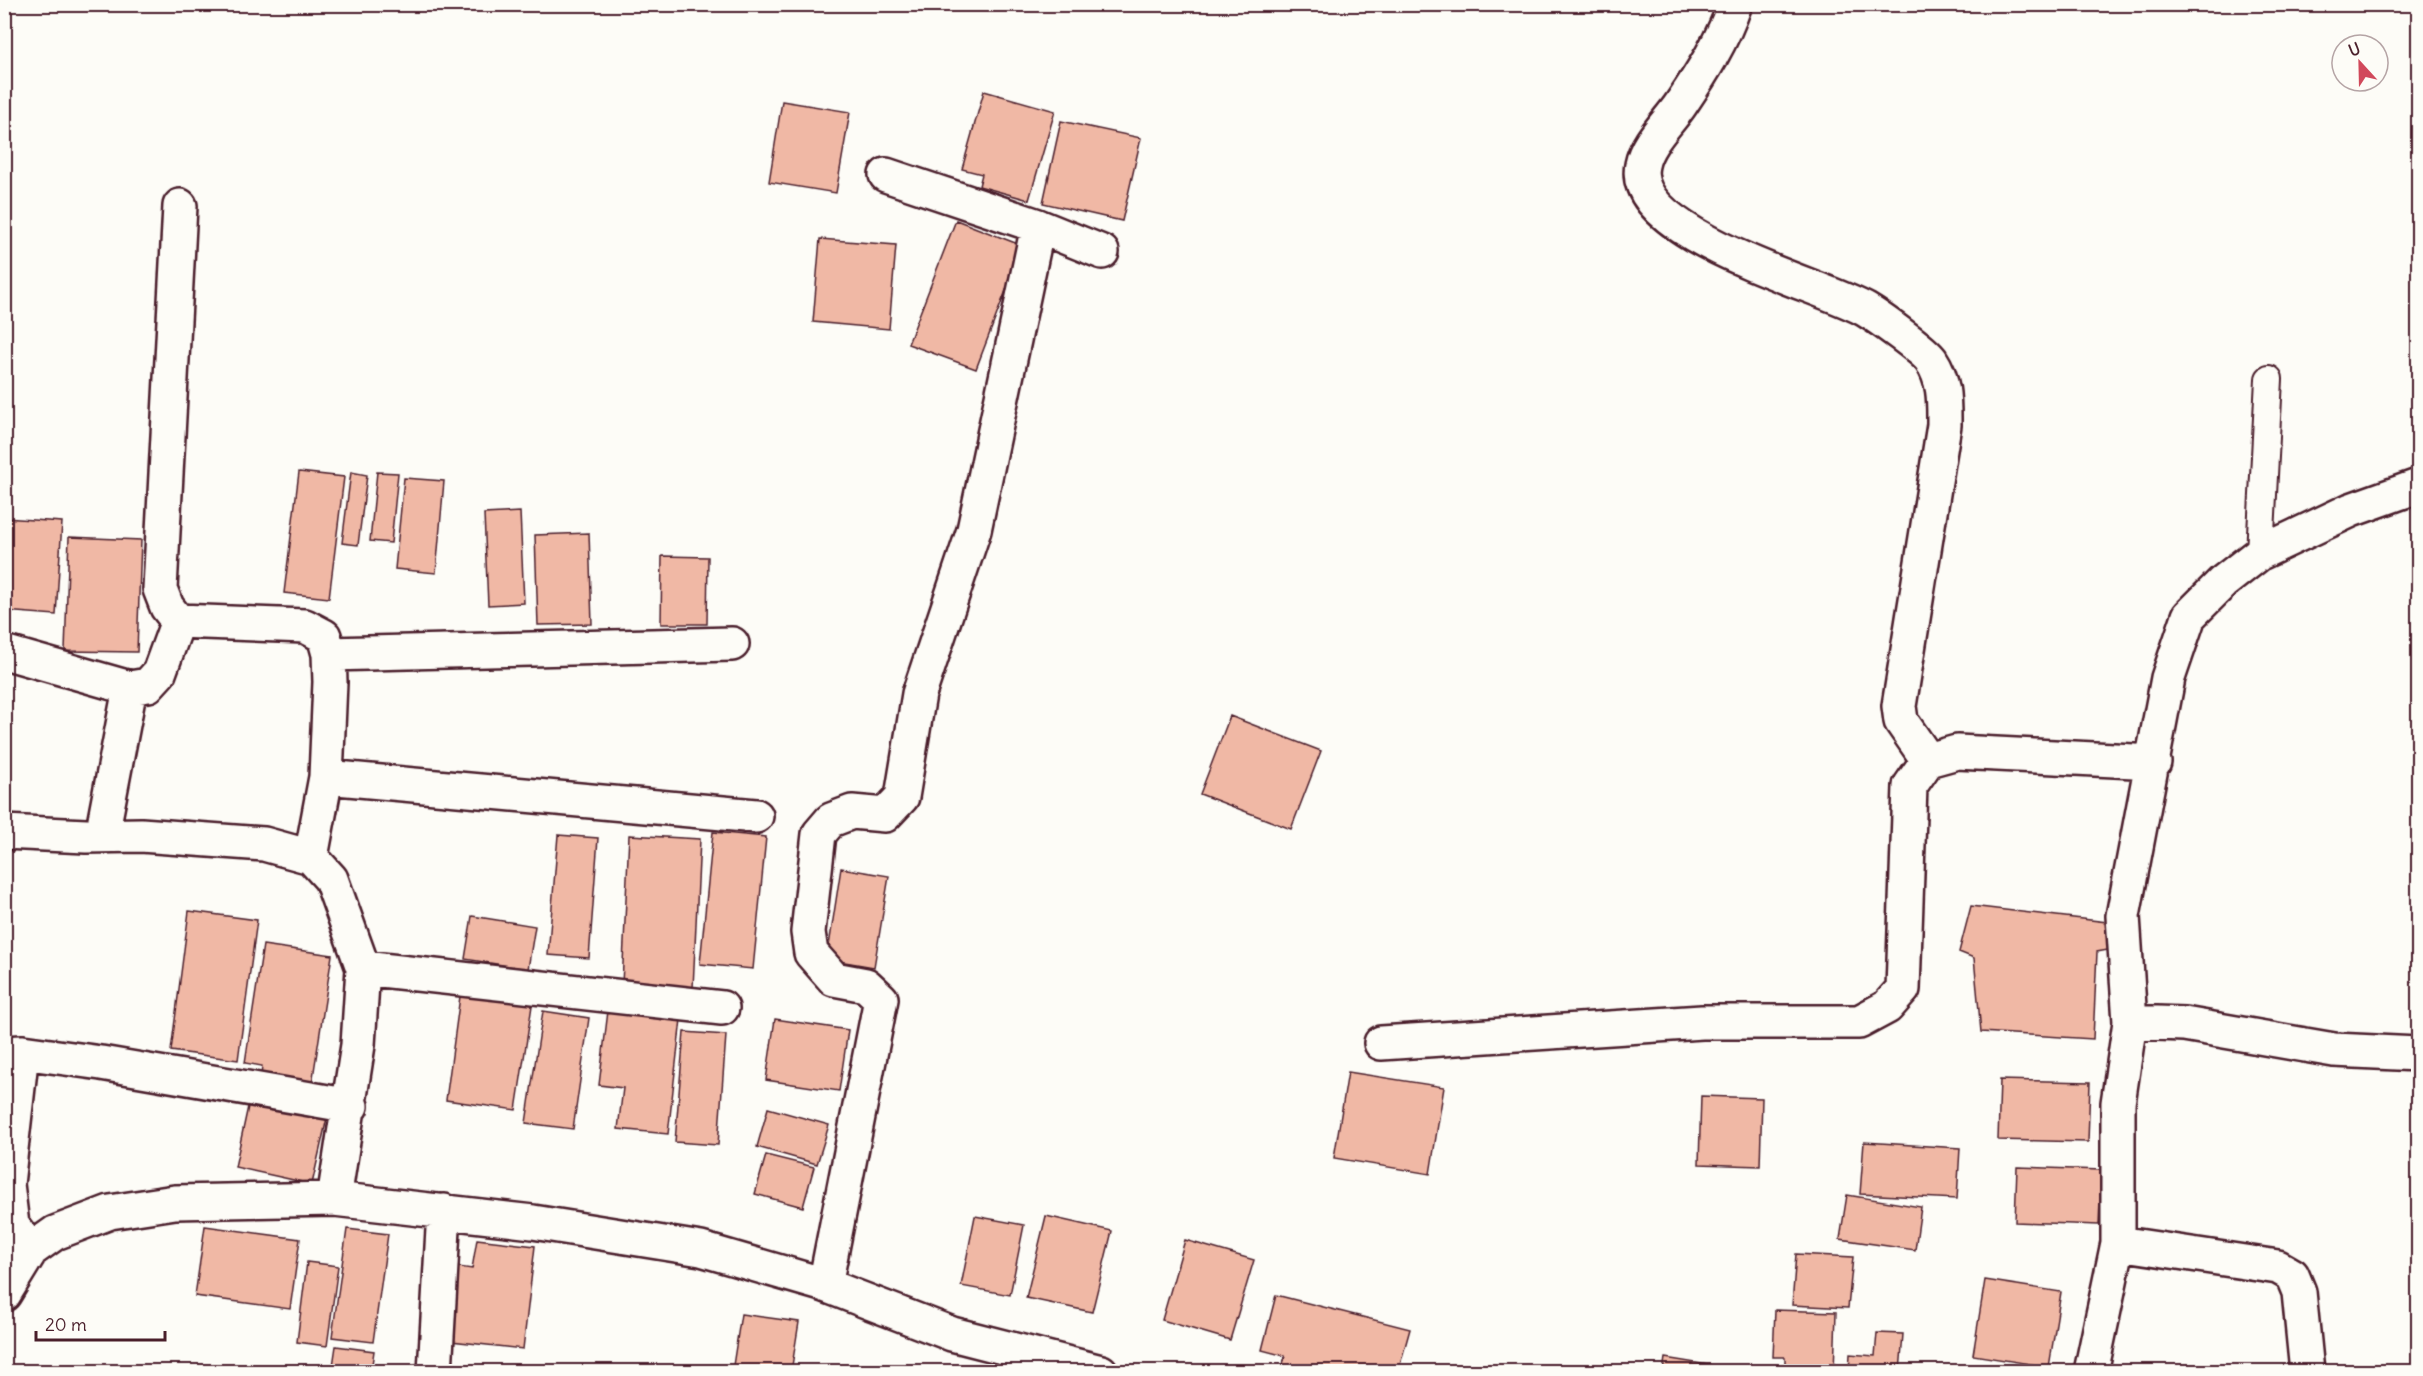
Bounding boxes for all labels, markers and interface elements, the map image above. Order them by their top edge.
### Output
north arrow [2330,33,2390,93]
text: U [2346,38,2363,60]
scale bar [36,1304,165,1342]
text: 20 m [45,1313,87,1336]

